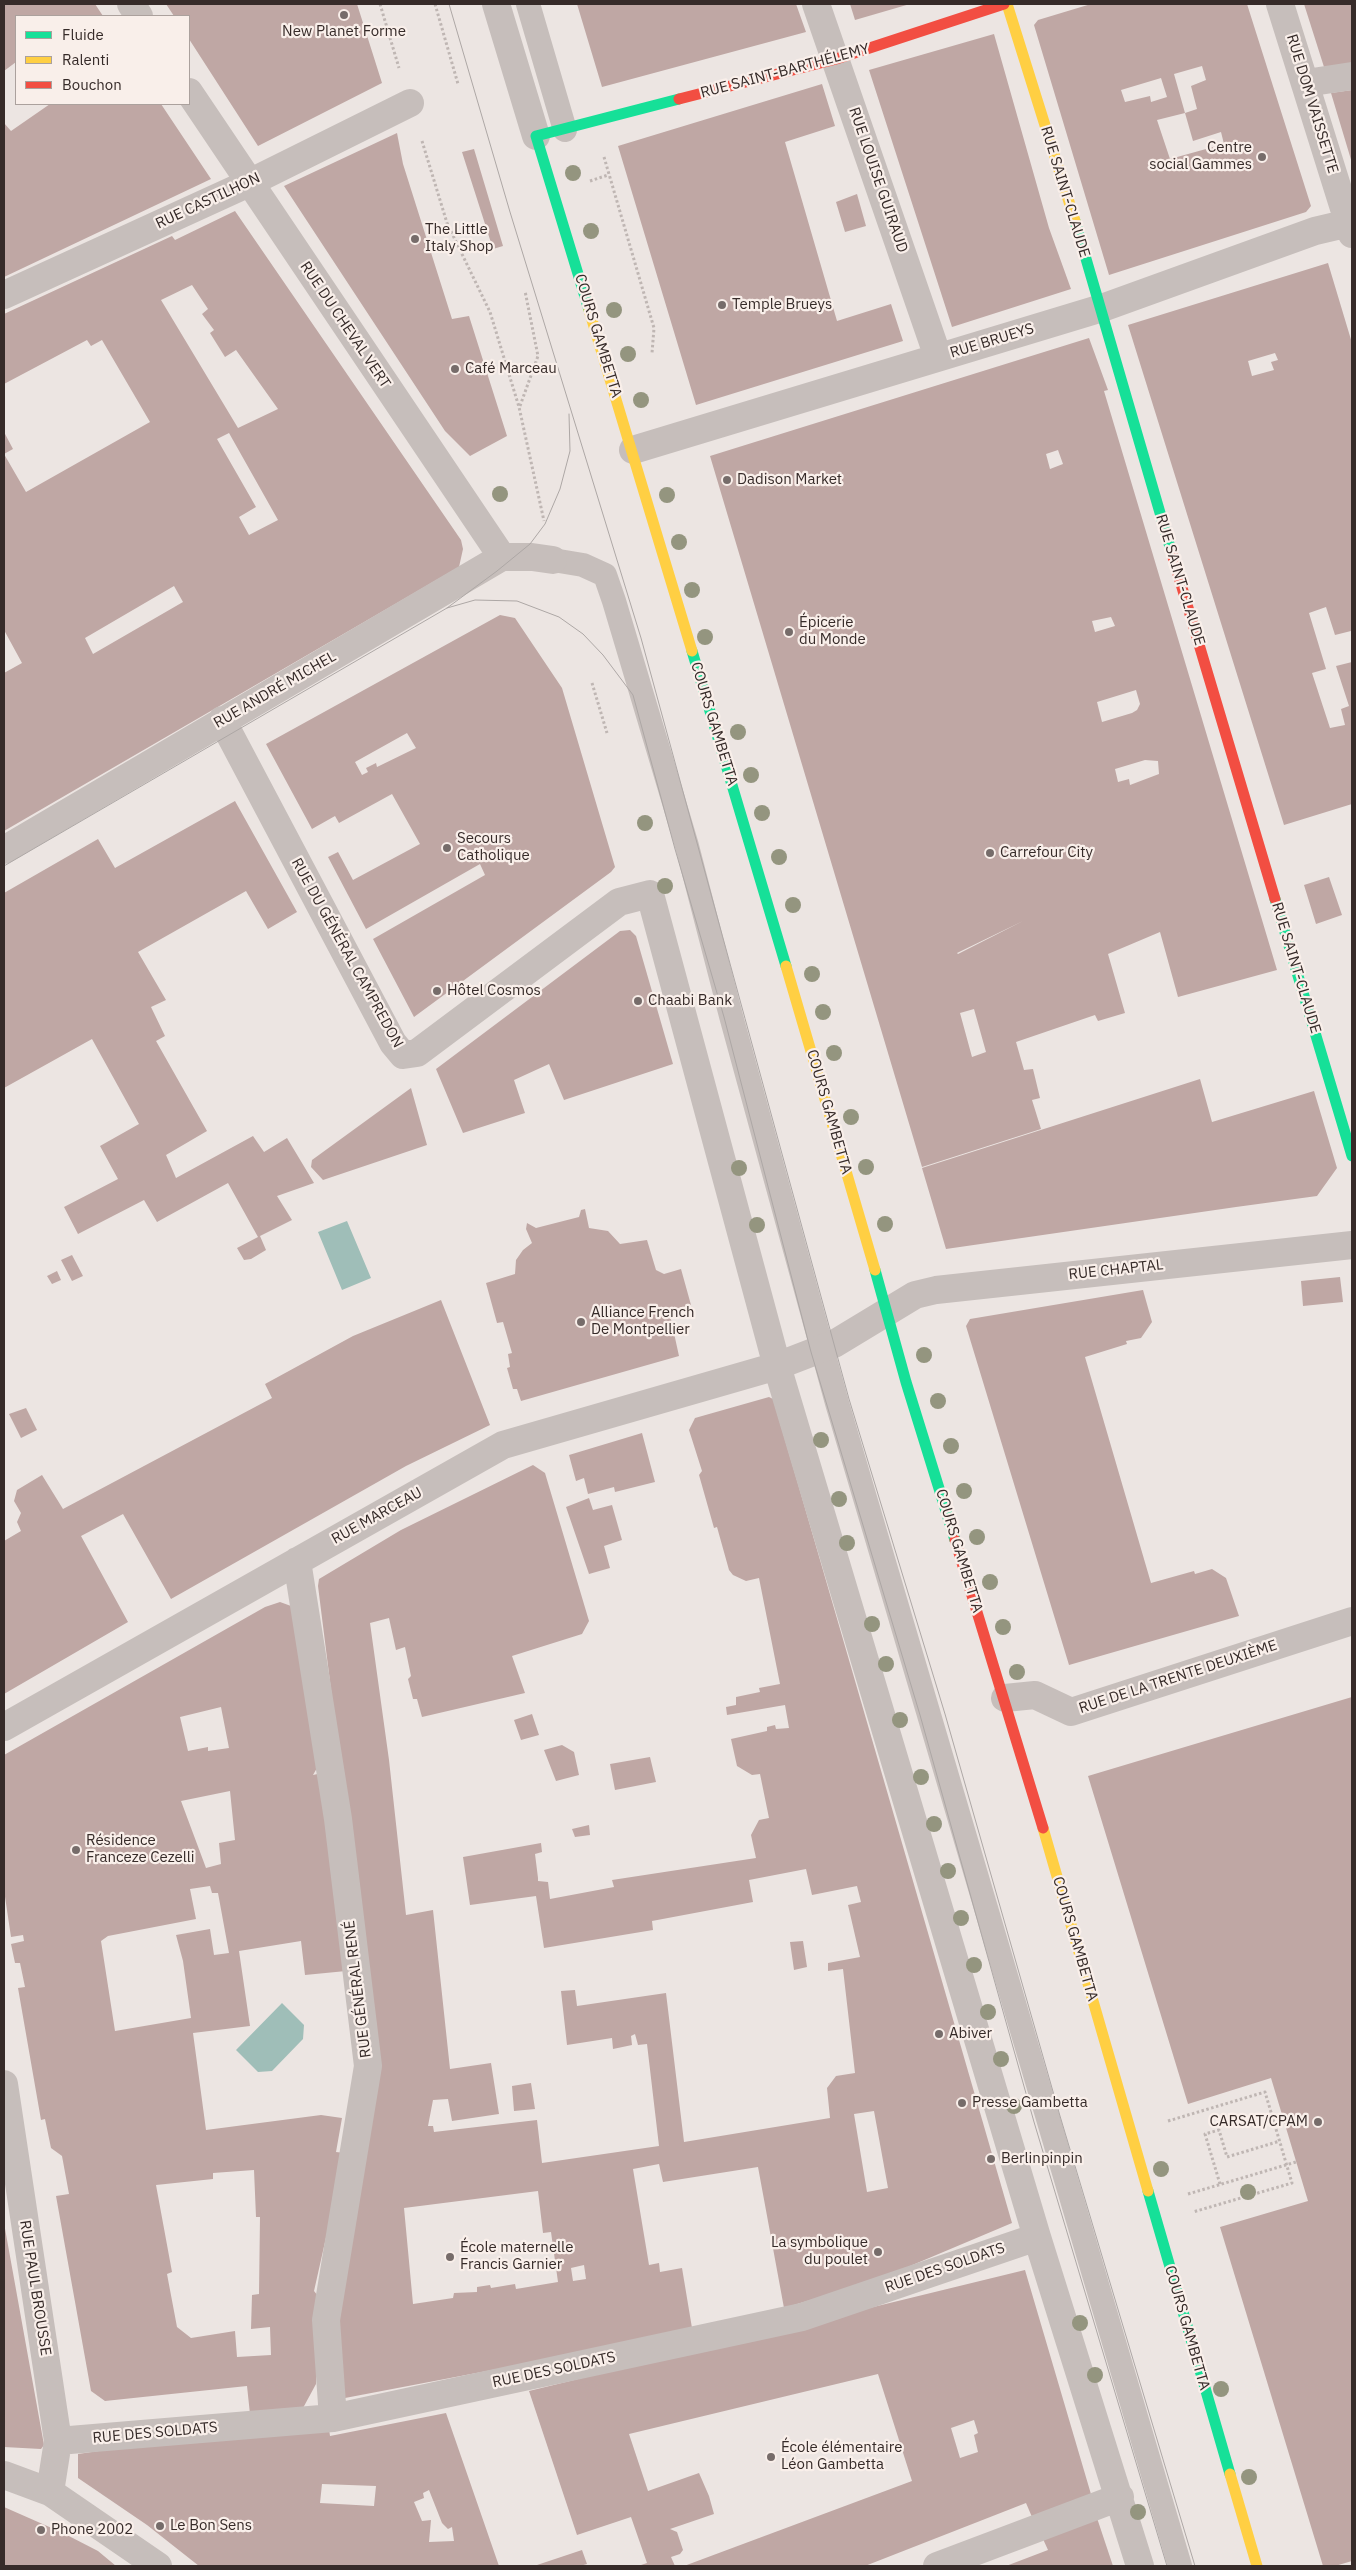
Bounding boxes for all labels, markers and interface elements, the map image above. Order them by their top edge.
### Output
marker: New Planet Forme [338,9,350,21]
legend [15,15,190,105]
place label: New Planet Forme [282,23,406,41]
text: Fluide [62,25,104,44]
street label: RUE DOM VAISSETTE [1282,32,1342,176]
street label: RUE SAINT-BARTHÉLEMY [698,40,872,102]
text: Ralenti [62,50,109,69]
text: Bouchon [62,75,122,94]
street label: RUE LOUISE GUIRAUD [845,105,911,255]
street label: RUE SAINT-CLAUDE [1036,124,1094,260]
place label: Centre social Gammes [1149,139,1252,174]
marker: Centre social Gammes [1256,151,1268,163]
street label: RUE CASTILHON [153,169,263,233]
place label: The Little Italy Shop [425,221,494,256]
marker: The Little Italy Shop [409,233,421,245]
street label: RUE DU CHEVAL VERT [296,258,394,392]
street label: COURS GAMBETTA [571,272,625,400]
place label: Temple Brueys [732,296,832,314]
marker: Temple Brueys [716,299,728,311]
street label: RUE BRUEYS [948,320,1036,362]
place label: Café Marceau [465,360,557,378]
marker: Café Marceau [449,363,461,375]
place label: Dadison Market [737,471,842,489]
marker: Dadison Market [721,474,733,486]
street label: RUE SAINT-CLAUDE [1151,512,1209,648]
place label: Épicerie du Monde [799,614,866,649]
marker: Épicerie du Monde [783,626,795,638]
street label: RUE ANDRÉ MICHEL [211,648,339,732]
street label: COURS GAMBETTA [687,660,741,788]
place label: Secours Catholique [457,830,530,865]
marker: Secours Catholique [441,842,453,854]
place label: Carrefour City [1000,844,1093,862]
marker: Carrefour City [984,847,996,859]
street label: RUE DU GÉNÉRAL CAMPREDON [287,855,407,1051]
street label: RUE SAINT-CLAUDE [1267,900,1325,1036]
place label: Hôtel Cosmos [447,982,541,1000]
marker: Hôtel Cosmos [431,985,443,997]
place label: Chaabi Bank [648,992,732,1010]
marker: Chaabi Bank [632,995,644,1007]
street label: COURS GAMBETTA [803,1048,855,1176]
street label: RUE CHAPTAL [1068,1256,1164,1284]
place label: Alliance French De Montpellier [591,1304,695,1339]
marker: Alliance French De Montpellier [575,1316,587,1328]
street label: RUE MARCEAU [329,1484,425,1548]
street label: COURS GAMBETTA [932,1487,986,1615]
street label: RUE DE LA TRENTE DEUXIÈME [1077,1636,1279,1718]
place label: Résidence Franceze Cezelli [86,1832,195,1867]
marker: Résidence Franceze Cezelli [70,1844,82,1856]
street label: COURS GAMBETTA [1049,1875,1101,2003]
street label: RUE GÉNÉRAL RENÉ [341,1919,375,2059]
place label: Abiver [949,2025,992,2043]
marker: Abiver [933,2028,945,2040]
place label: Presse Gambetta [972,2094,1088,2112]
marker: Presse Gambetta [956,2097,968,2109]
place label: CARSAT/CPAM [1210,2113,1308,2131]
marker: CARSAT/CPAM [1312,2116,1324,2128]
place label: Berlinpinpin [1001,2150,1083,2168]
marker: Berlinpinpin [985,2153,997,2165]
street label: RUE PAUL BROUSSE [15,2219,55,2357]
place label: La symbolique du poulet [771,2234,868,2269]
place label: École maternelle Francis Garnier [460,2239,573,2274]
street label: RUE DES SOLDATS [883,2239,1007,2297]
marker: La symbolique du poulet [872,2246,884,2258]
marker: École maternelle Francis Garnier [444,2251,456,2263]
street label: COURS GAMBETTA [1161,2264,1213,2392]
street label: RUE DES SOLDATS [491,2348,617,2392]
street label: RUE DES SOLDATS [92,2419,218,2447]
place label: École élémentaire Léon Gambetta [781,2439,902,2474]
marker: École élémentaire Léon Gambetta [765,2451,777,2463]
place label: Le Bon Sens [170,2517,252,2535]
marker: Le Bon Sens [154,2520,166,2532]
place label: Phone 2002 [51,2521,133,2539]
marker: Phone 2002 [35,2524,47,2536]

